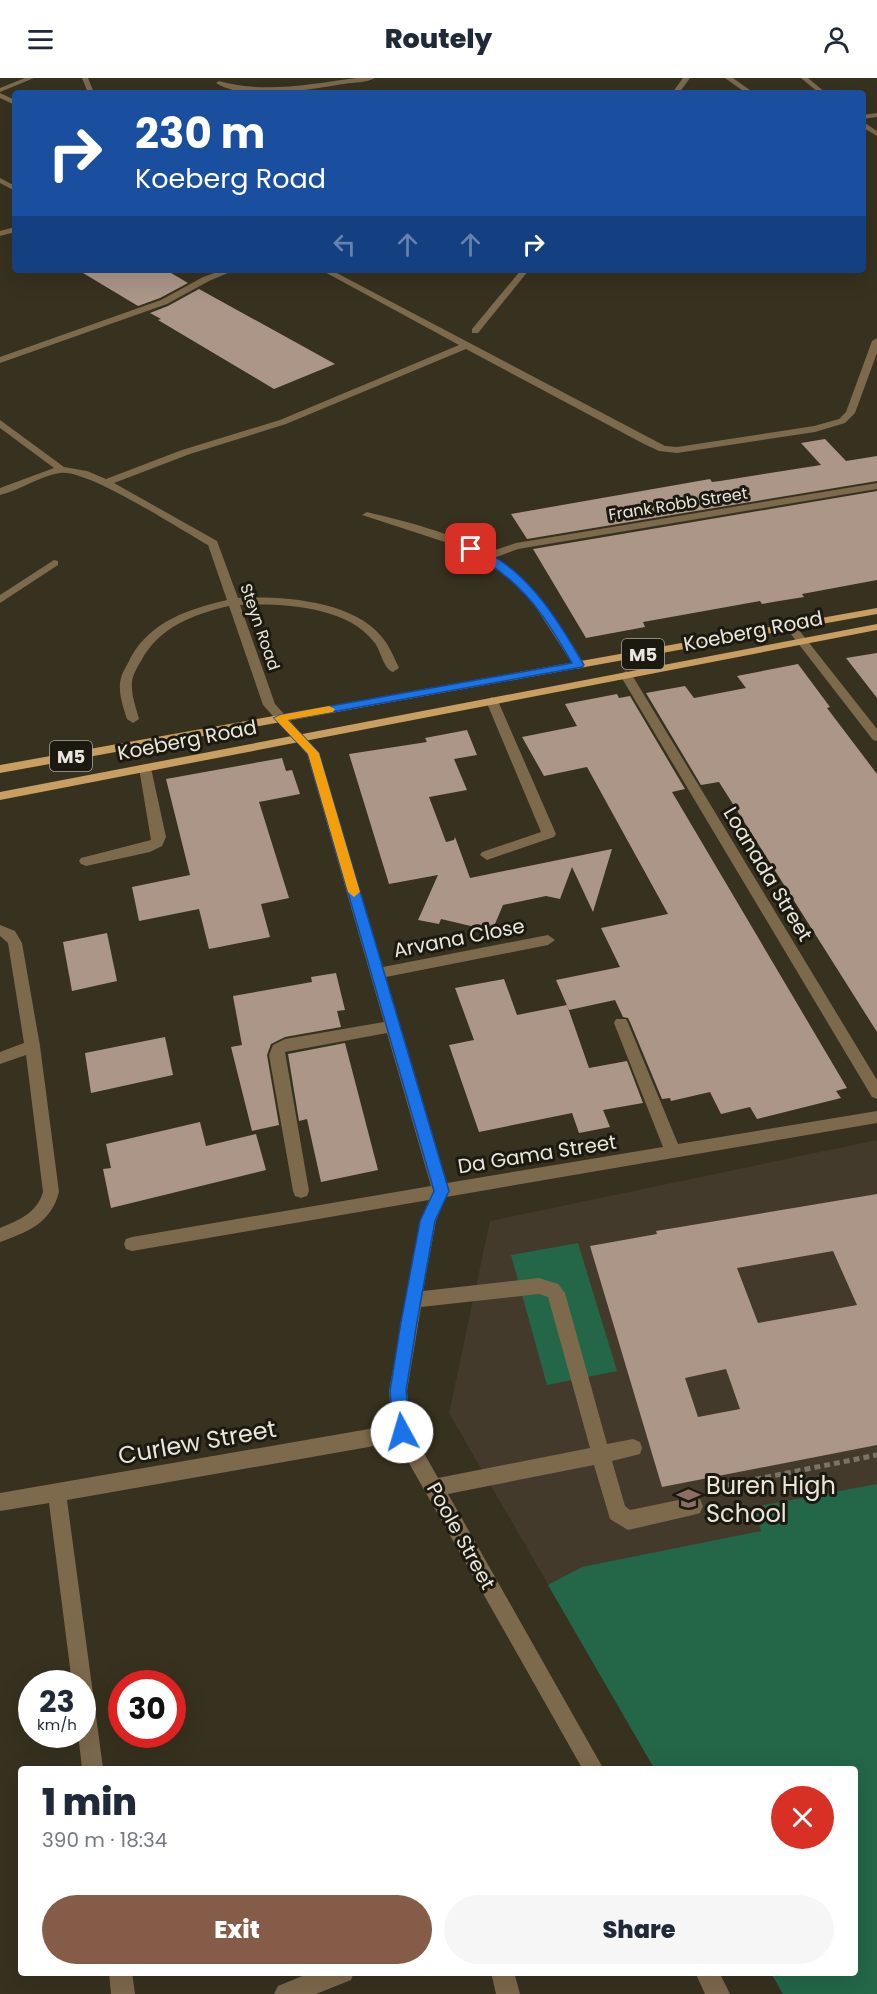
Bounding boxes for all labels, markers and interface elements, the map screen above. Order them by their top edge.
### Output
text: Routely [385,20,492,57]
icon: menu [24,23,57,56]
icon: person [820,23,853,56]
text: 230 m [135,104,265,163]
icon: right [36,114,114,192]
text: Koeberg Road [135,160,326,197]
icon: left [328,228,361,261]
icon: ahead [391,228,424,261]
icon: ahead [454,228,487,261]
icon: right [517,228,550,261]
street label: Frank Robb Street [607,482,749,526]
pin [445,523,496,574]
icon: arrive [454,532,487,565]
street label: Steyn Road [234,581,286,673]
street label: Koeberg Road [681,604,825,658]
road number: M5 [622,639,664,669]
street label: Koeberg Road [115,713,259,767]
road number: M5 [50,741,92,771]
street label: Loanada Street [717,802,819,946]
street label: Arvana Close [391,912,527,964]
street label: Da Gama Street [456,1128,618,1180]
position arrow [370,1400,434,1464]
street label: Curlew Street [115,1412,279,1472]
place label: Buren High School [706,1469,836,1530]
street label: Poole Street [420,1477,502,1595]
school or university icon: Buren High School [675,1486,701,1512]
speed limit sign: 30 [108,1670,186,1748]
text: 23 [39,1680,75,1723]
text: km/h [37,1714,77,1735]
text: 1 min [42,1777,137,1828]
button: close [771,1786,834,1849]
text: 390 m · 18:34 [42,1826,167,1854]
button: Exit [42,1895,432,1964]
button: Share [444,1895,834,1964]

